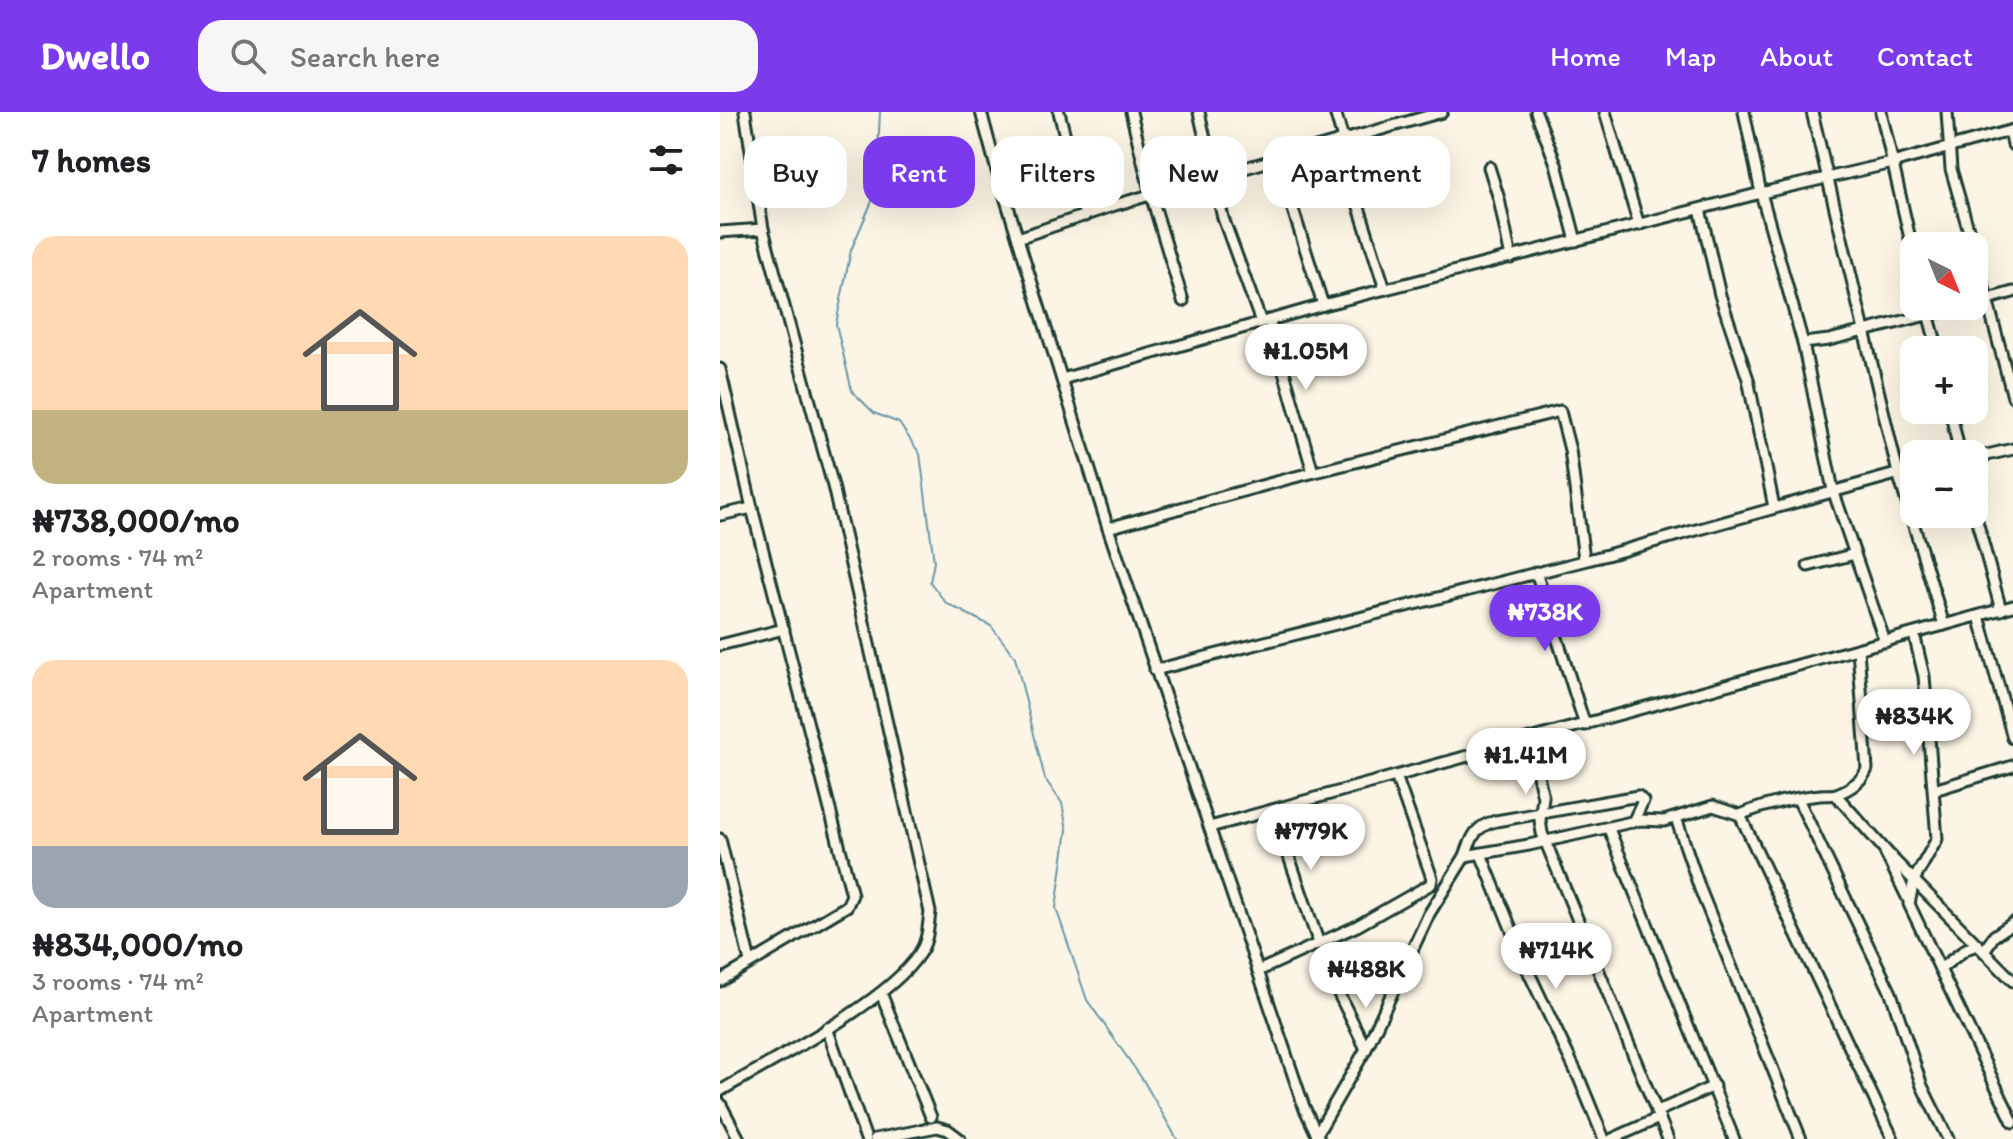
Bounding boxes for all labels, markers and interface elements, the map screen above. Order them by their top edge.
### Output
search box [198,20,758,92]
text: Dwello [40,33,150,79]
icon: search [226,34,270,78]
text: Search here [290,38,440,75]
text: Home [1550,39,1621,73]
text: Map [1665,39,1716,73]
text: About [1760,39,1833,73]
text: Contact [1877,39,1973,73]
chip: Buy [744,136,847,208]
chip: Rent [863,136,975,208]
chip: Filters [991,136,1124,208]
chip: New [1140,136,1247,208]
chip: Apartment [1263,136,1450,208]
icon: filters [644,138,688,182]
text: 7 homes [32,140,151,181]
north arrow [1900,232,1988,320]
map controls [1900,232,1988,528]
icon: home [288,288,432,432]
pin: ₦1.05M [1241,324,1371,392]
text: ₦1.05M [1263,334,1349,366]
button: + [1900,336,1988,424]
button: − [1900,440,1988,528]
text: ₦738,000/mo [32,500,240,541]
text: 2 rooms · 74 m² [32,541,203,573]
text: Apartment [32,573,153,605]
pin: ₦738K [1489,585,1601,653]
text: ₦738K [1507,595,1583,627]
pin: ₦834K [1858,689,1970,757]
text: ₦834K [1875,699,1953,731]
icon: home [288,712,432,856]
pin: ₦1.41M [1461,728,1591,796]
text: ₦1.41M [1484,738,1568,770]
pin: ₦779K [1255,804,1367,872]
text: ₦779K [1274,814,1348,846]
pin: ₦714K [1500,923,1612,991]
text: ₦834,000/mo [32,924,243,965]
text: ₦714K [1519,933,1593,965]
pin: ₦488K [1310,942,1422,1010]
text: ₦488K [1327,952,1405,984]
text: 3 rooms · 74 m² [32,965,204,997]
text: Apartment [32,997,153,1029]

